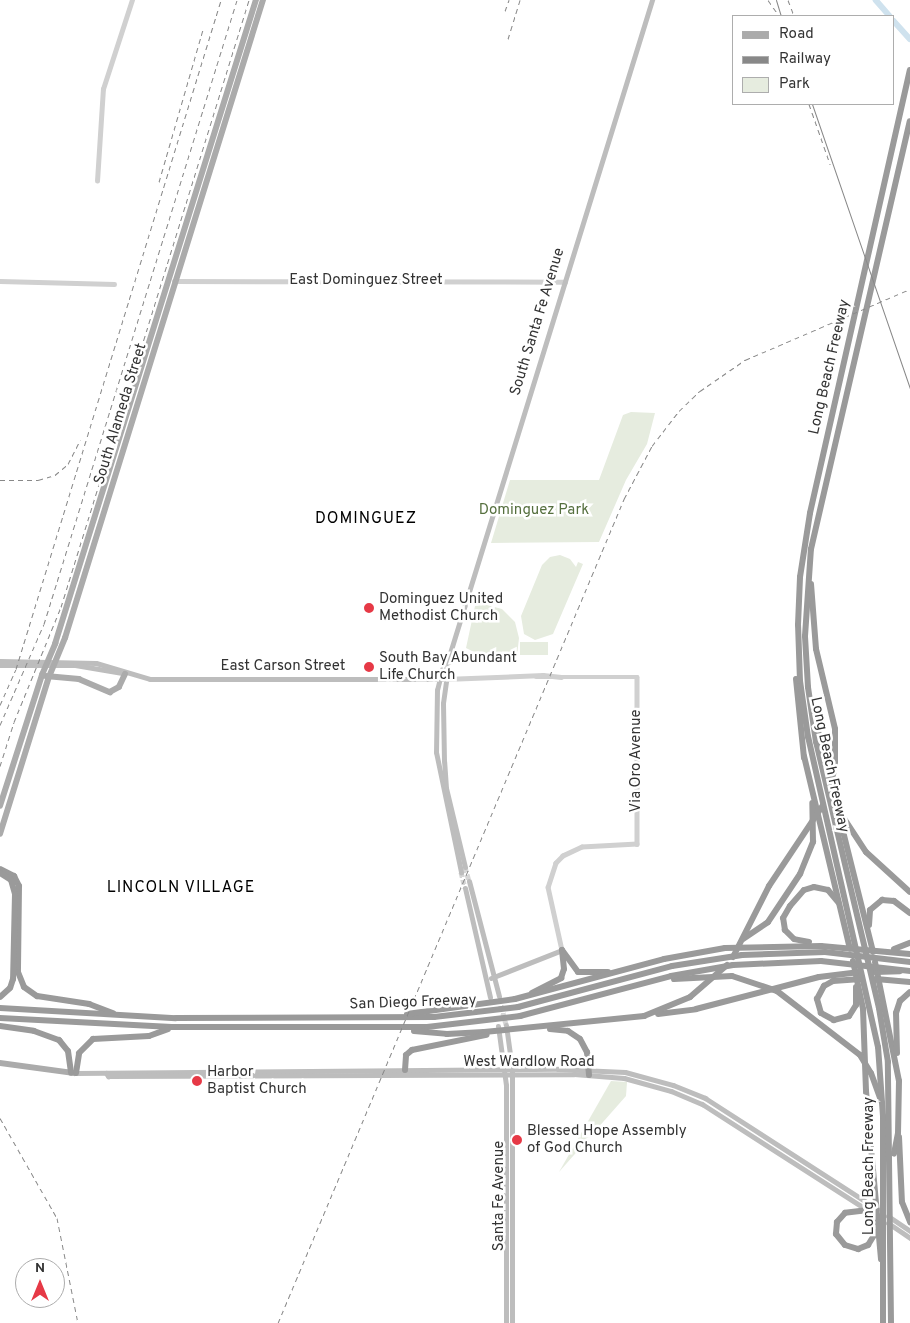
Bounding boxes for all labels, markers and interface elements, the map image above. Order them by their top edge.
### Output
legend [732,15,895,105]
text: Road [779,25,814,44]
text: Railway [779,50,831,69]
text: Park [779,75,810,94]
street label: South Santa Fe Avenue [507,246,569,398]
street label: East Dominguez Street [289,272,443,290]
street label: Long Beach Freeway [806,298,854,436]
street label: South Alameda Street [91,341,151,487]
park label: Dominguez Park [479,502,589,520]
district label: DOMINGUEZ [314,509,418,529]
place label: Dominguez United Methodist Church [379,590,503,625]
marker: Dominguez United Methodist Church [363,602,375,614]
place label: South Bay Abundant Life Church [379,649,517,684]
street label: East Carson Street [221,658,345,676]
marker: South Bay Abundant Life Church [363,661,375,673]
street label: Long Beach Freeway [806,696,852,834]
street label: Via Oro Avenue [628,709,646,813]
district label: LINCOLN VILLAGE [105,878,257,898]
street label: San Diego Freeway [349,992,477,1014]
street label: West Wardlow Road [463,1054,595,1072]
place label: Harbor Baptist Church [207,1063,307,1098]
marker: Harbor Baptist Church [191,1075,203,1087]
street label: Long Beach Freeway [861,1097,879,1235]
place label: Blessed Hope Assembly of God Church [527,1122,687,1157]
marker: Blessed Hope Assembly of God Church [511,1134,523,1146]
street label: Santa Fe Avenue [491,1140,509,1252]
north arrow [15,1258,65,1308]
text: N [35,1260,45,1277]

